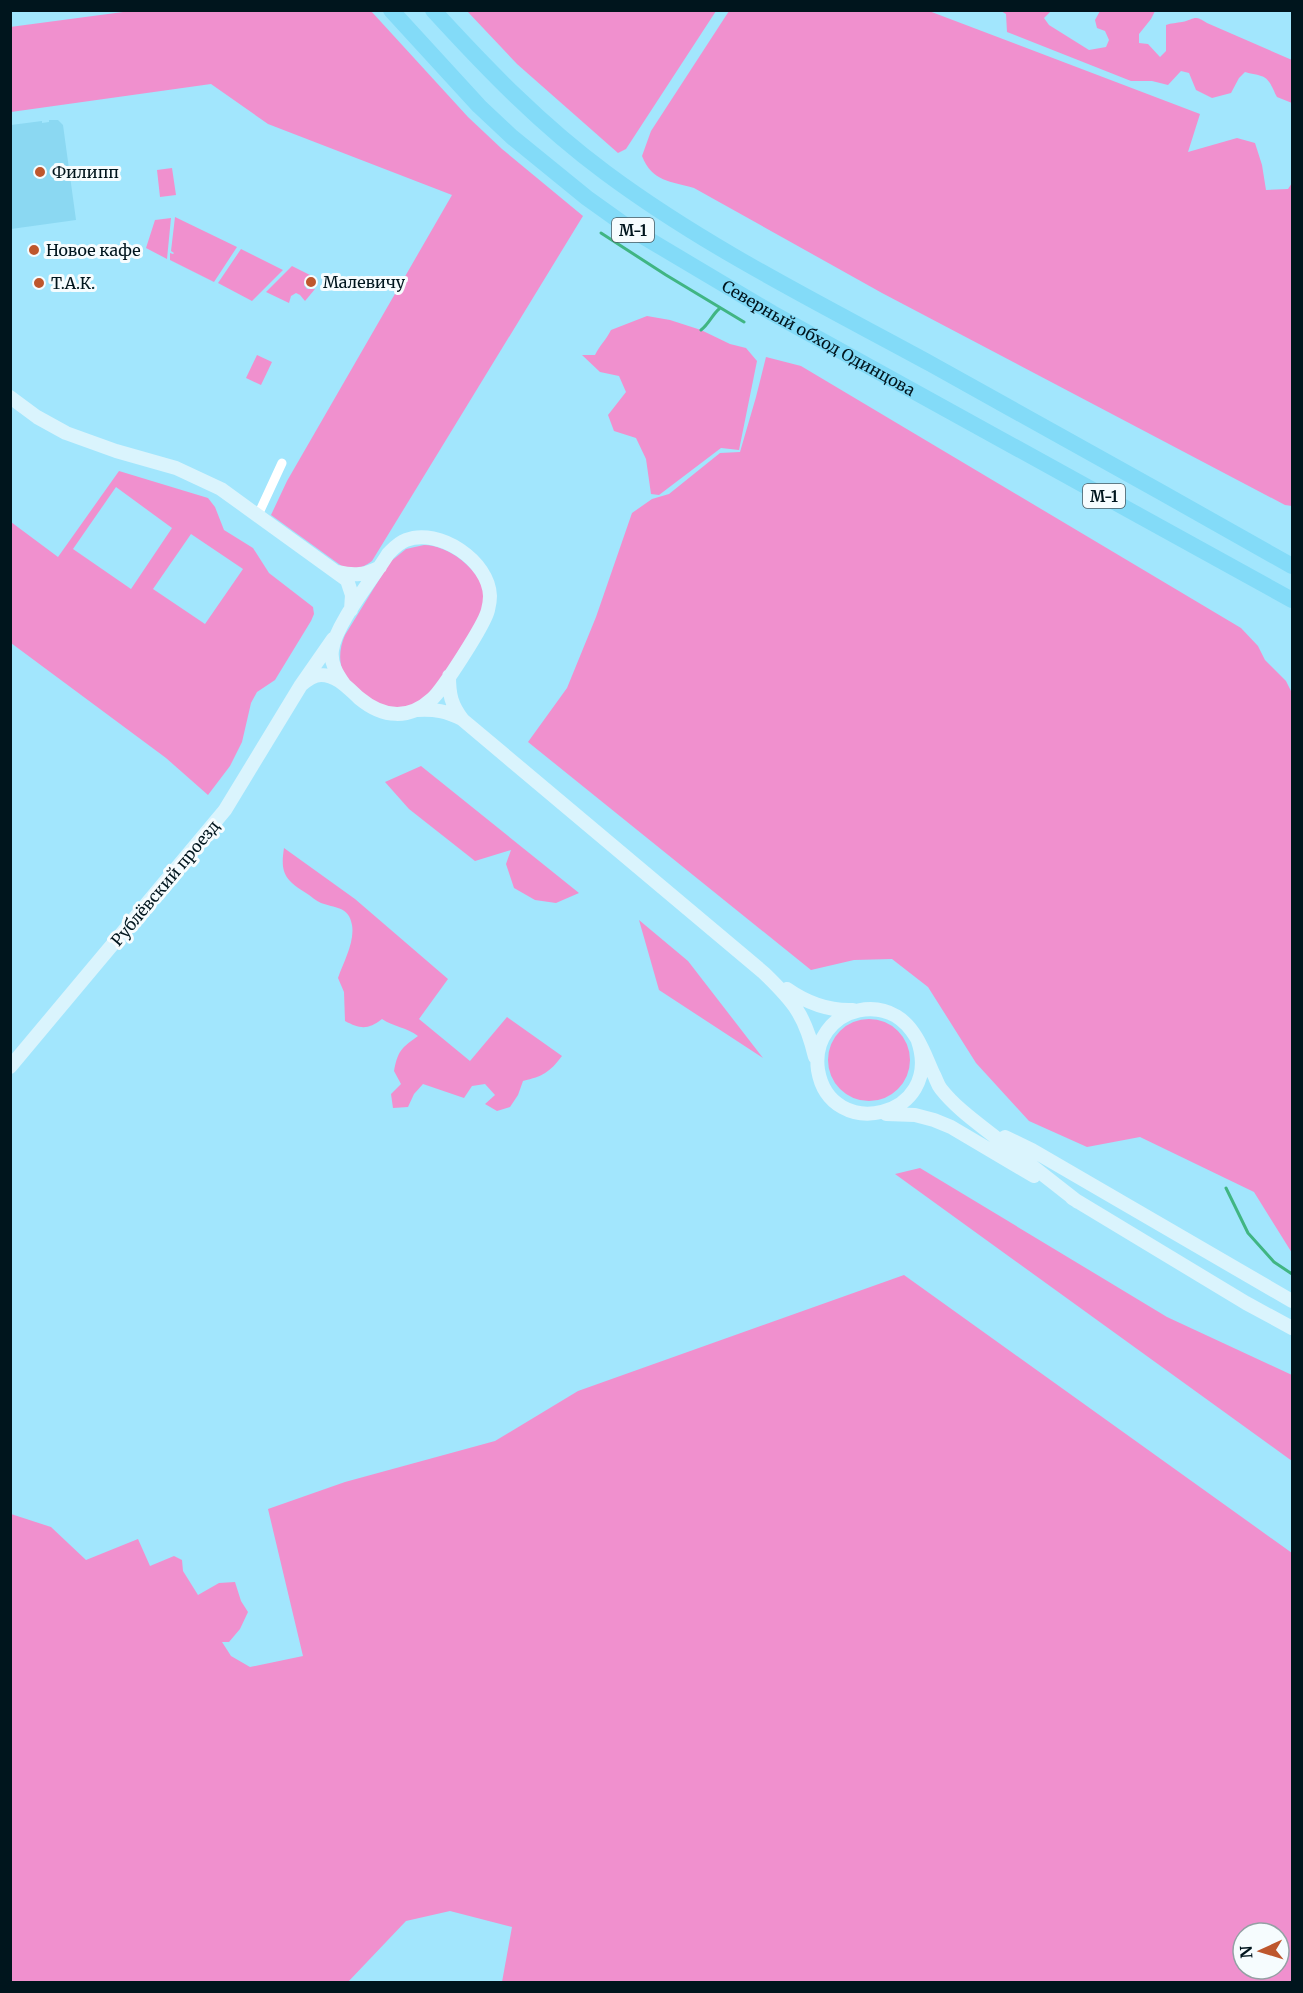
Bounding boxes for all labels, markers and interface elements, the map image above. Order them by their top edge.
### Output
place label: Филипп [52,162,119,182]
marker: Филипп [33,165,47,179]
road number: М-1 [612,218,654,242]
place label: Новое кафе [46,240,141,260]
marker: Новое кафе [27,243,41,257]
place label: Малевичу [323,272,406,292]
place label: Т.А.К. [51,273,95,293]
marker: Малевичу [304,275,318,289]
marker: Т.А.К. [32,276,46,290]
street label: Северный обход Одинцова [718,276,919,400]
road number: М-1 [1083,484,1125,508]
street label: Рублёвский проезд [107,816,223,950]
north arrow [1231,1921,1291,1981]
text: N [1236,1945,1256,1959]

